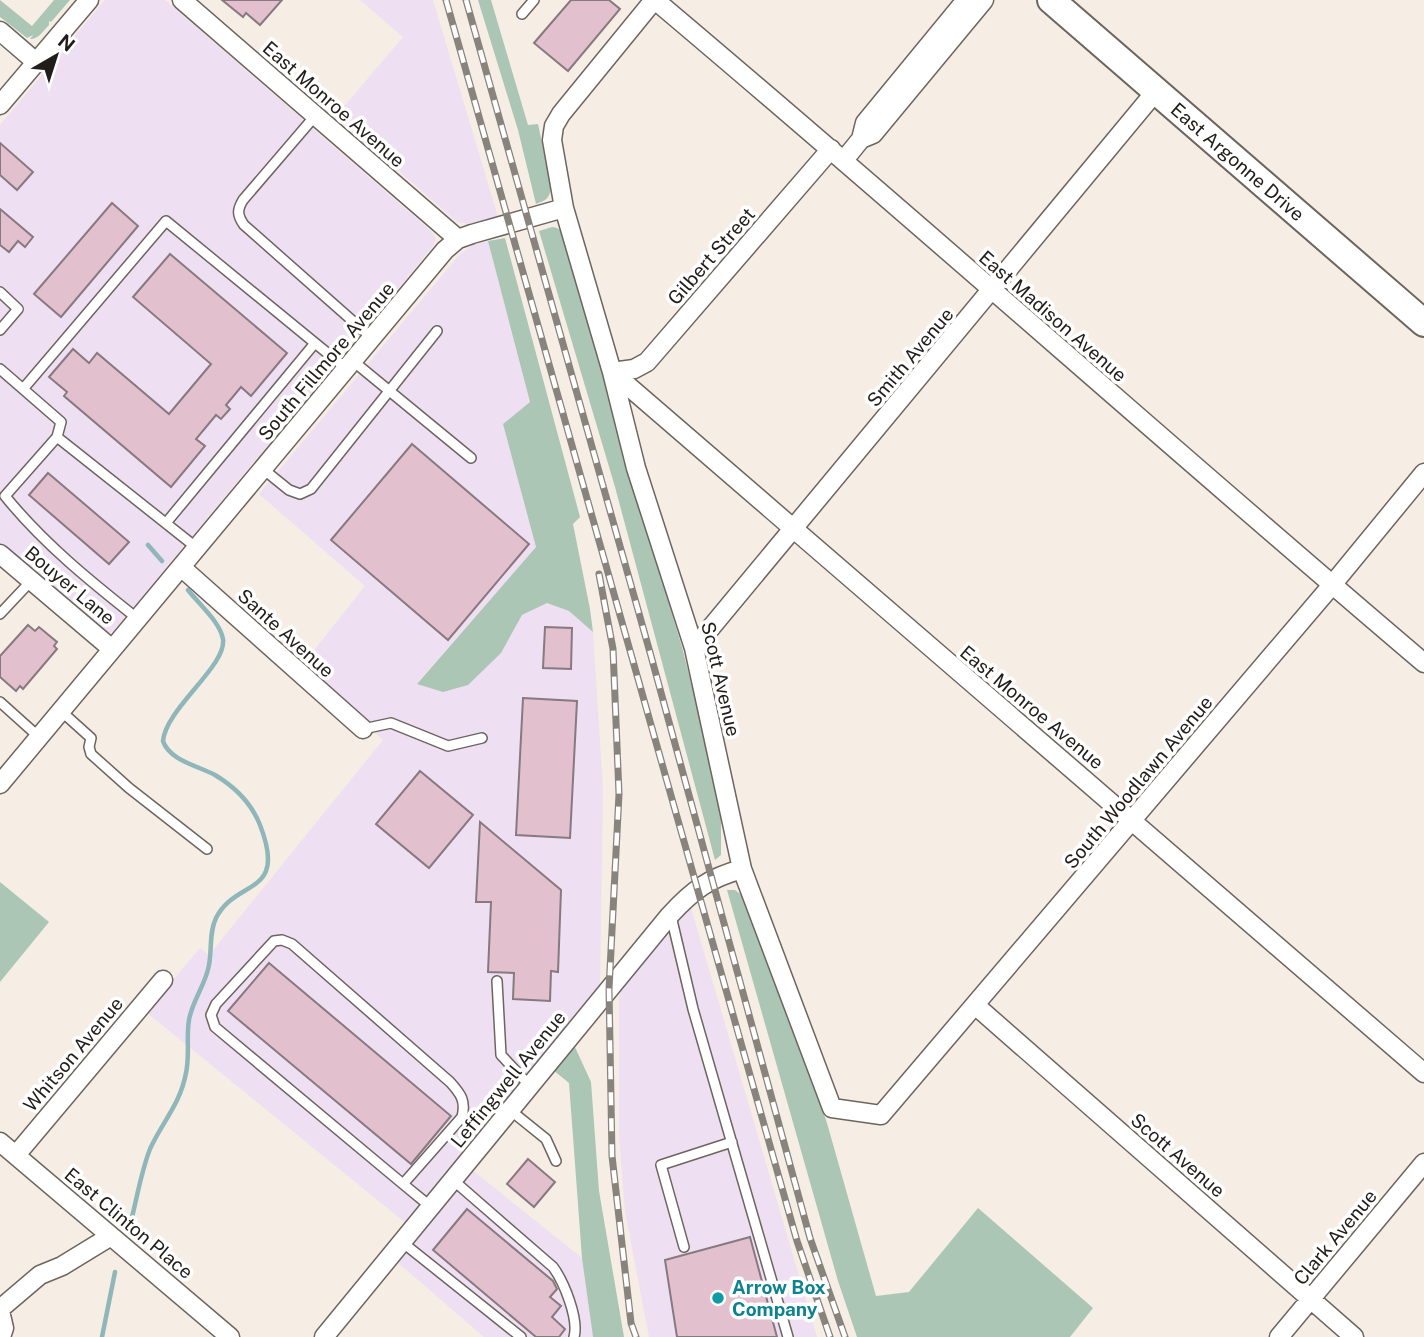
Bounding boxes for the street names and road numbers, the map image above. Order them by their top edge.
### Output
street label: East Monroe Avenue [259,37,409,171]
street label: East Argonne Drive [1167,98,1309,225]
street label: Gilbert Street [663,203,759,309]
street label: East Madison Avenue [975,246,1131,386]
street label: South Fillmore Avenue [253,277,399,445]
street label: Smith Avenue [862,303,958,411]
street label: Bouyer Lane [21,541,119,629]
street label: Sante Avenue [234,584,338,682]
street label: Scott Avenue [697,620,745,738]
street label: East Monroe Avenue [956,641,1108,773]
street label: South Woodlawn Avenue [1059,691,1217,873]
street label: Whitson Avenue [19,992,127,1116]
street label: Leffingwell Avenue [446,1006,570,1152]
street label: Scott Avenue [1127,1108,1229,1202]
street label: East Clinton Place [61,1163,197,1283]
street label: Clark Avenue [1289,1185,1381,1289]

